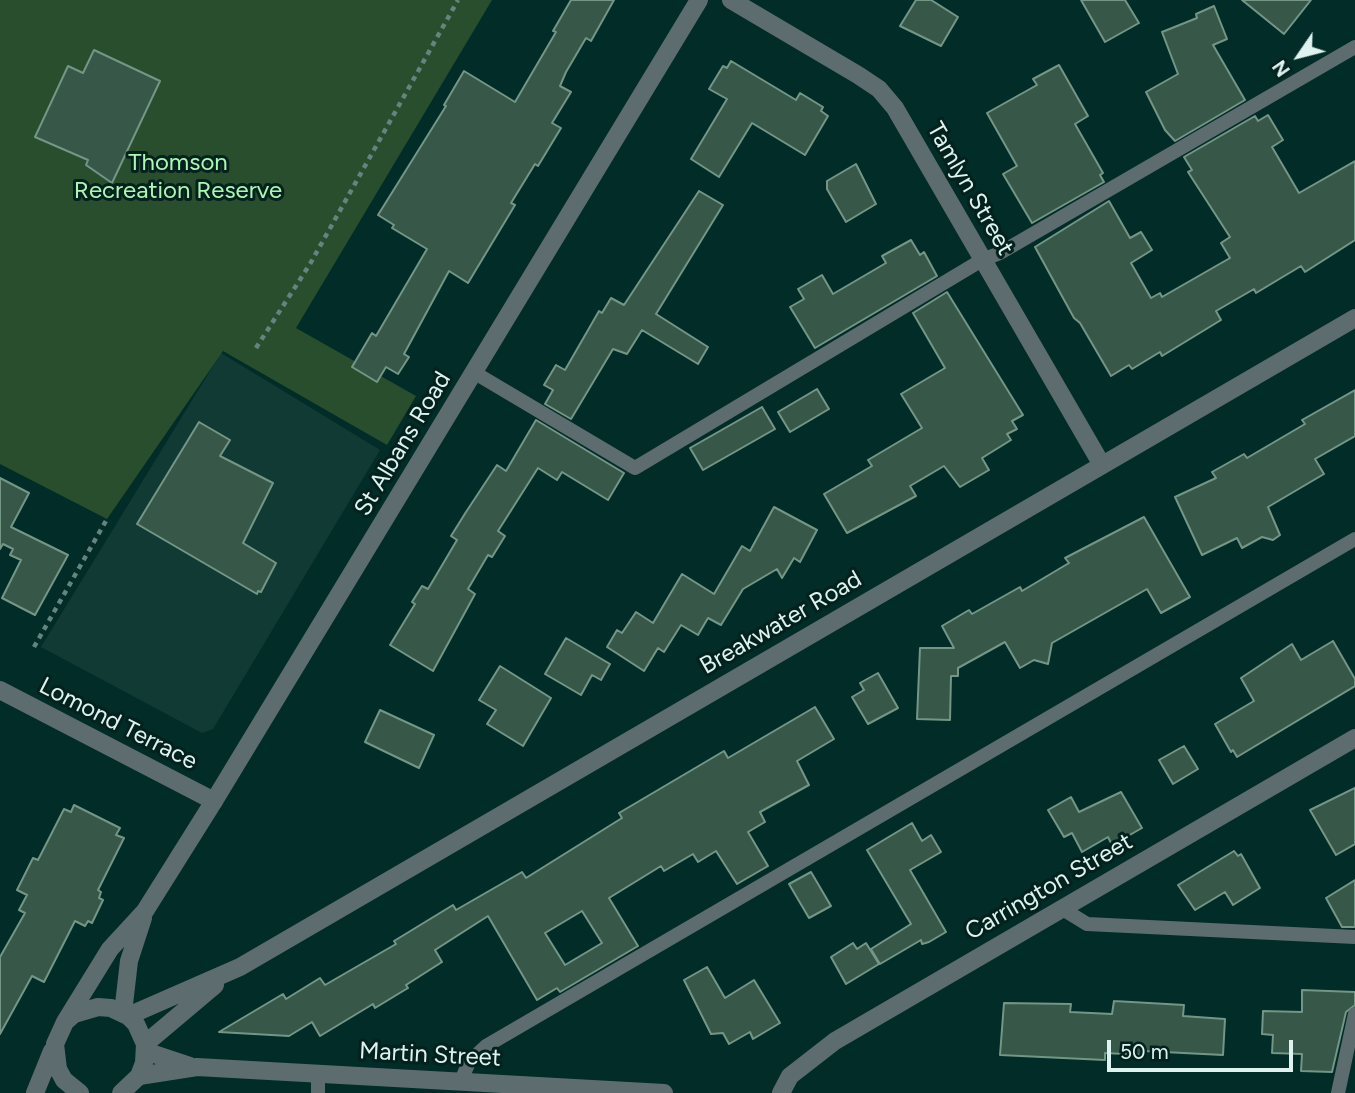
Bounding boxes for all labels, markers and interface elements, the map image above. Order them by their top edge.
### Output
north arrow [1264,21,1334,91]
text: N [1268,56,1295,81]
street label: Tamlyn Street [920,117,1020,261]
park label: Thomson Recreation Reserve [74,149,282,205]
street label: St Albans Road [349,367,457,521]
street label: Breakwater Road [695,565,867,681]
street label: Lomond Terrace [34,672,202,776]
street label: Carrington Street [960,827,1138,947]
scale bar [1110,1026,1296,1070]
street label: Martin Street [358,1037,502,1073]
text: 50 m [1120,1039,1169,1064]

